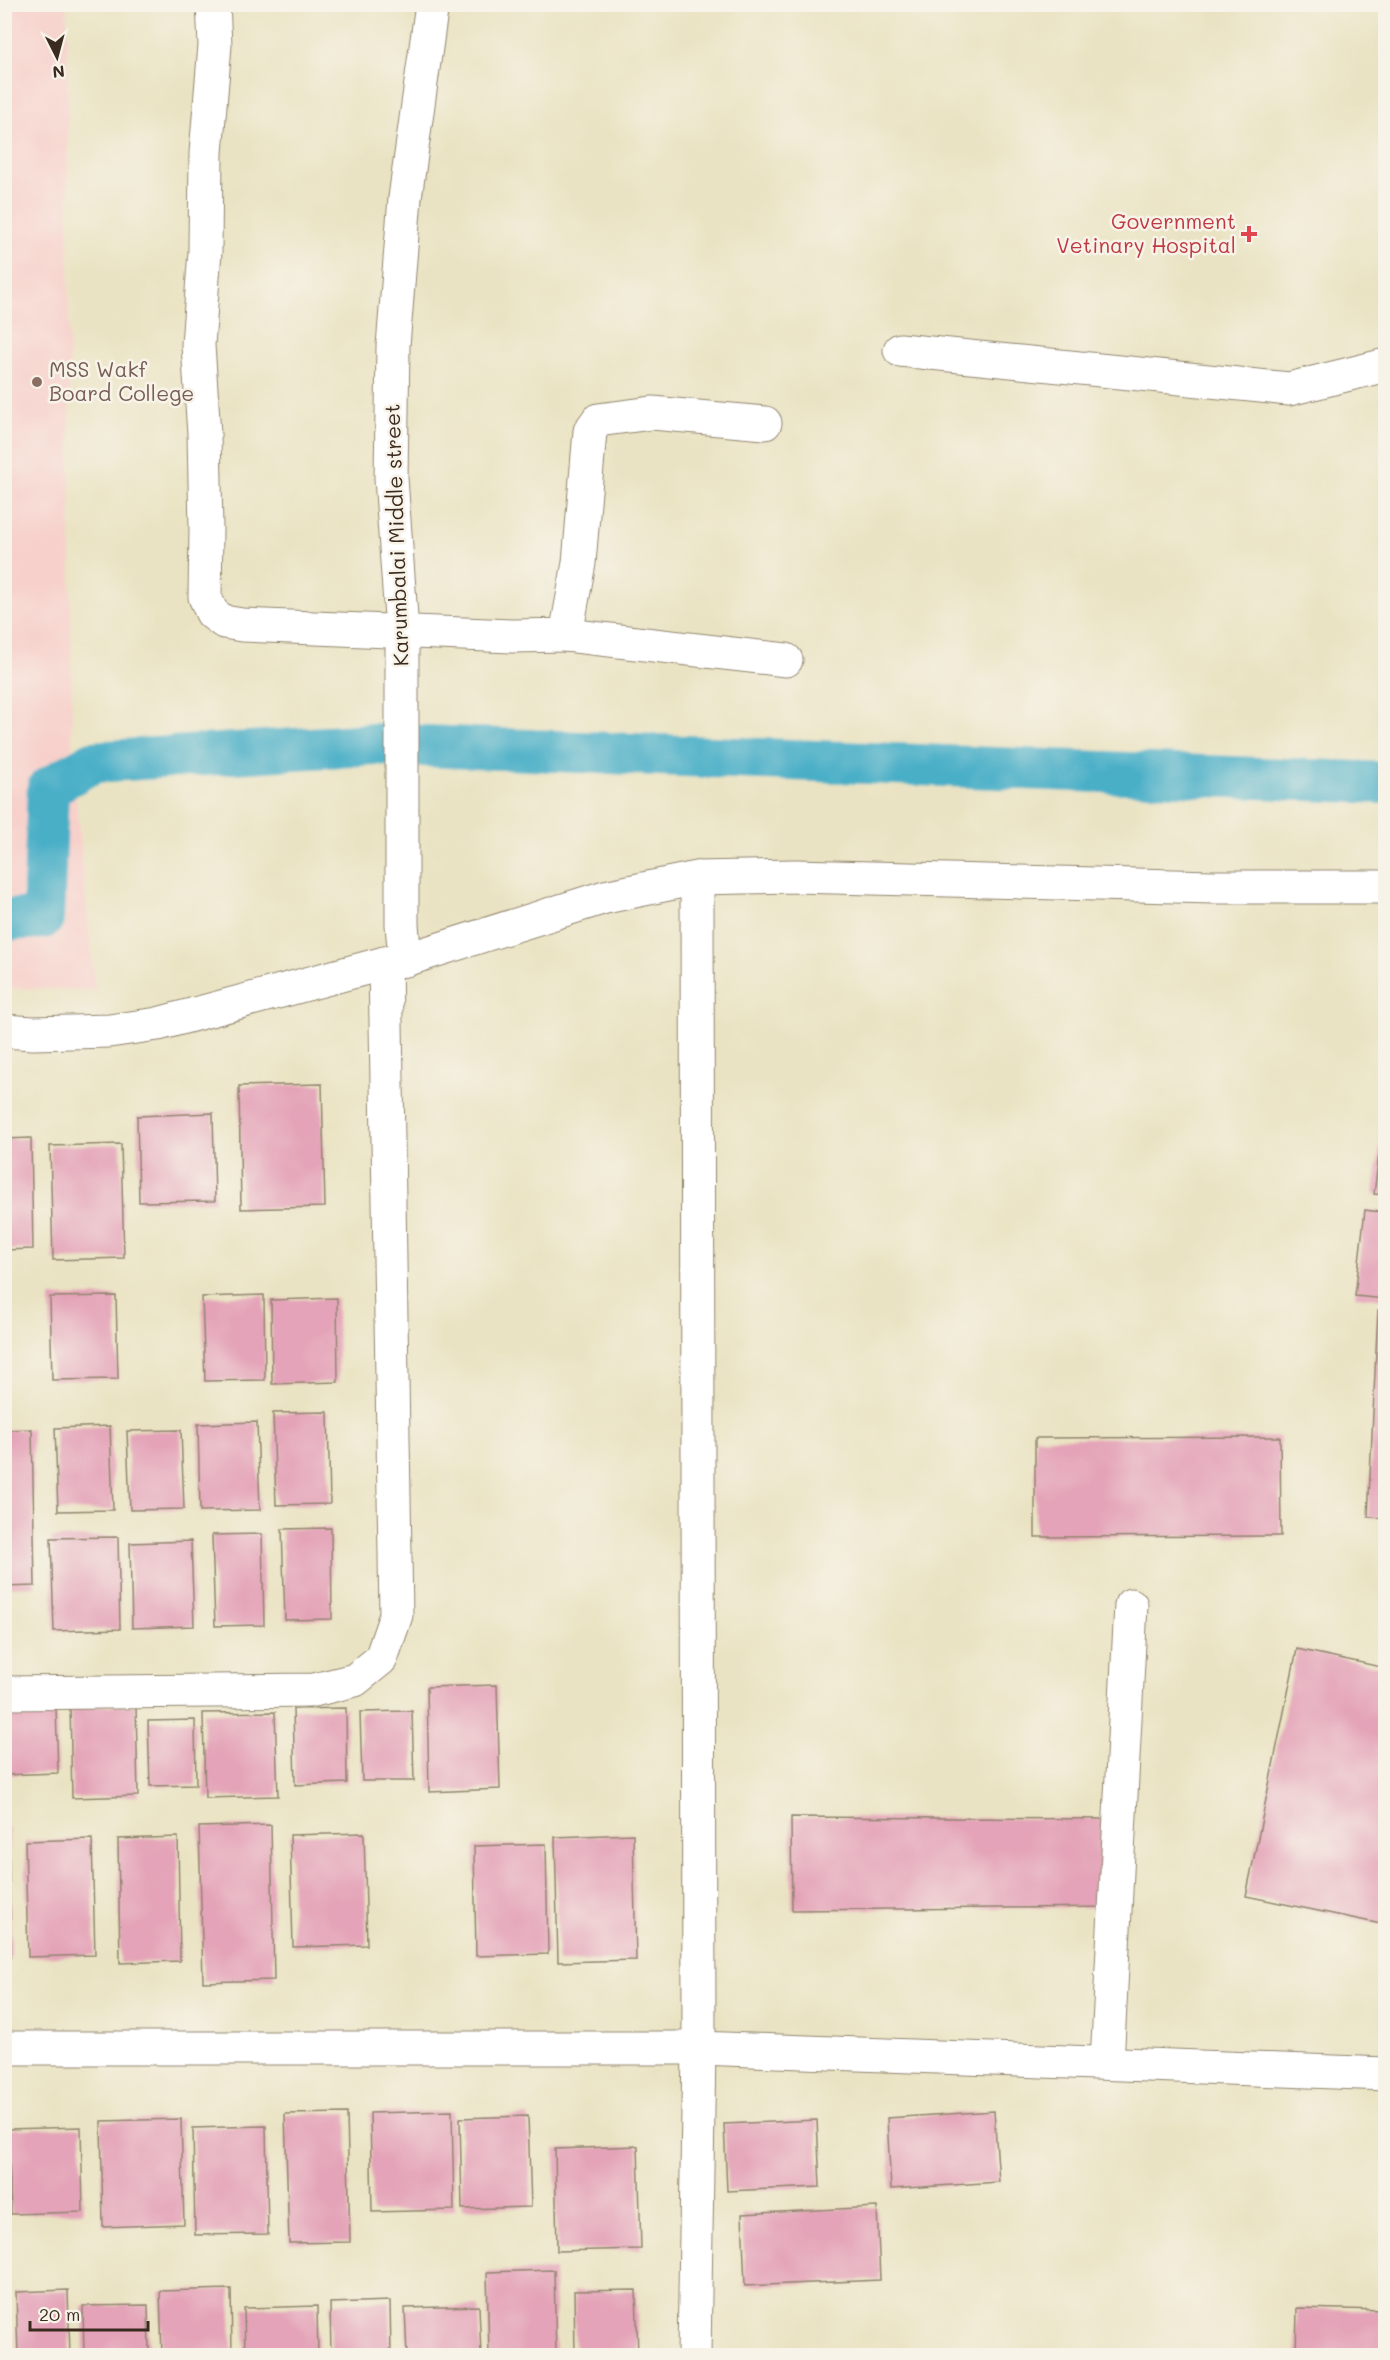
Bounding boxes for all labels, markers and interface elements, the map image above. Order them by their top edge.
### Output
north arrow [27,27,87,87]
text: N [51,61,66,83]
place label: Government Vetinary Hospital [1056,207,1236,258]
marker: Government Vetinary Hospital [1240,225,1258,243]
place label: MSS Wakf Board College [49,355,194,406]
marker: MSS Wakf Board College [30,375,44,389]
street label: Karumbalai Middle street [377,403,414,667]
scale bar [30,2294,148,2332]
text: 20 m [39,2302,80,2326]

